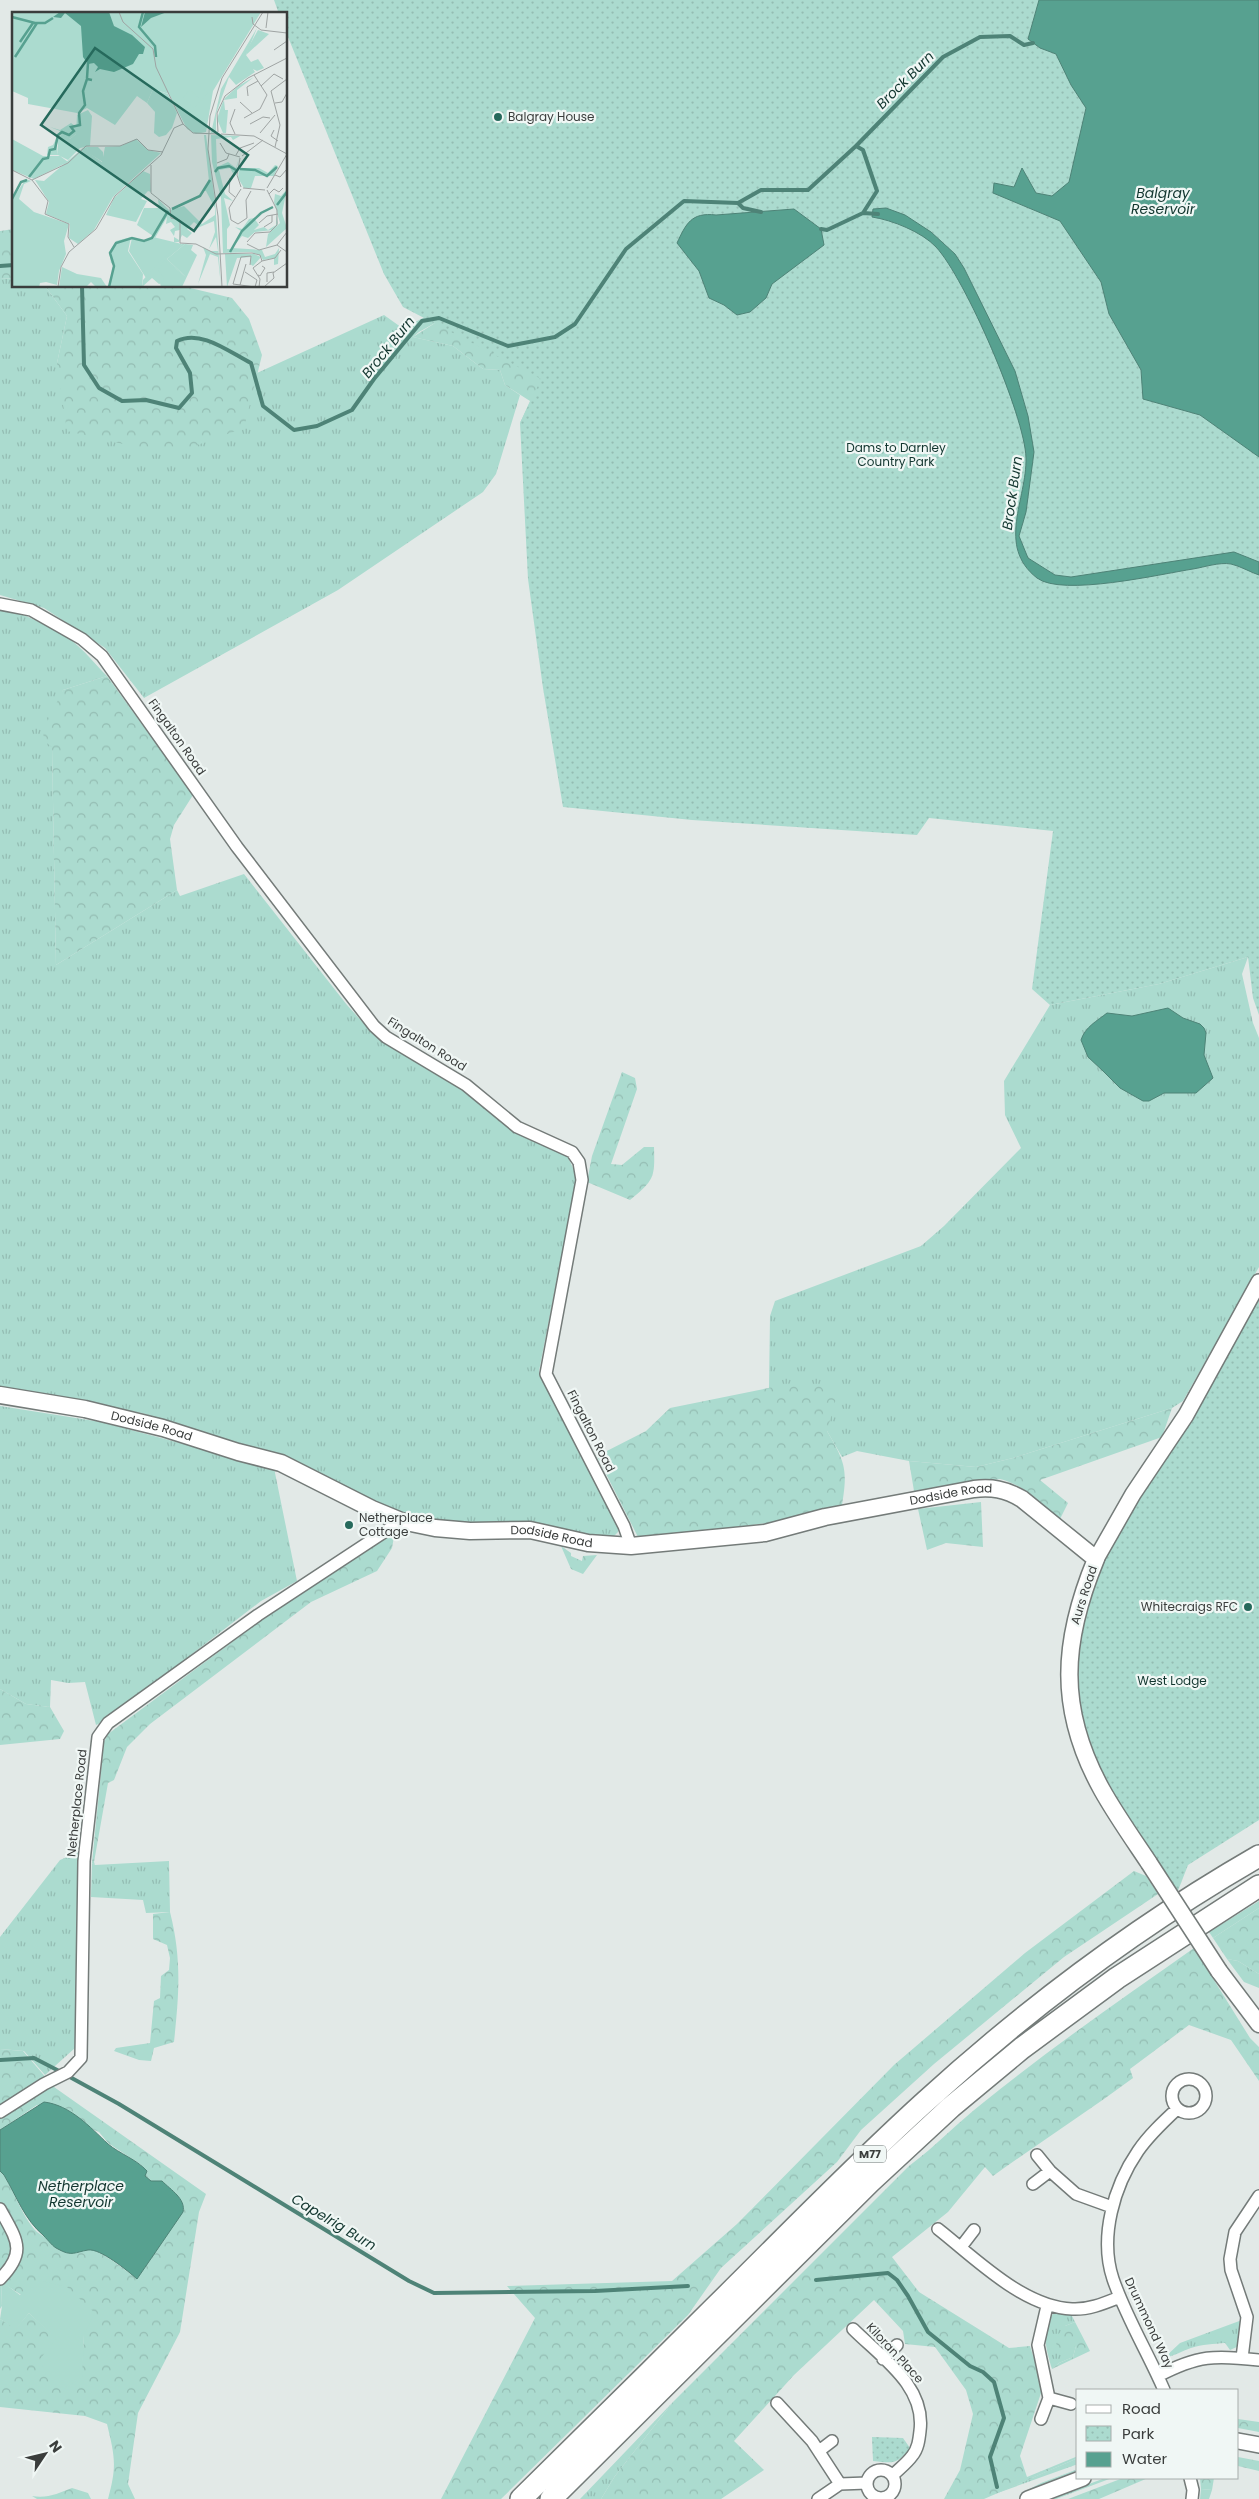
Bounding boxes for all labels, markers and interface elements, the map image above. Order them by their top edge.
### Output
inset map [12,12,288,288]
water label: Brock Burn [872,47,938,113]
place label: Balgray House [508,108,594,125]
marker: Balgray House [492,111,504,123]
water label: Balgray Reservoir [1131,183,1196,219]
water label: Brock Burn [357,312,419,382]
park label: Dams to Darnley Country Park [846,439,946,470]
water label: Brock Burn [997,455,1027,531]
street label: Fingalton Road [145,695,210,778]
street label: Fingalton Road [385,1013,470,1075]
street label: Fingalton Road [563,1387,619,1475]
street label: Dodside Road [109,1407,195,1445]
street label: Dodside Road [908,1479,992,1509]
place label: Netherplace Cottage [359,1509,433,1540]
marker: Netherplace Cottage [343,1519,355,1531]
street label: Dodside Road [510,1520,593,1551]
street label: Aurs Road [1066,1563,1101,1626]
place label: Whitecraigs RFC [1141,1598,1238,1615]
marker: Whitecraigs RFC [1242,1601,1254,1613]
park label: West Lodge [1137,1672,1207,1689]
street label: Netherplace Road [62,1748,91,1858]
road number: M77 [854,2146,886,2162]
water label: Netherplace Reservoir [38,2176,124,2212]
water label: Capelrig Burn [288,2189,380,2255]
street label: Drummond Way [1121,2275,1178,2371]
street label: Kiloran Place [863,2319,928,2387]
legend [1076,2389,1239,2479]
text: Road [1122,2398,1161,2419]
text: Park [1122,2423,1154,2444]
north arrow [20,2429,70,2479]
text: N [44,2436,67,2457]
text: Water [1122,2448,1168,2469]

